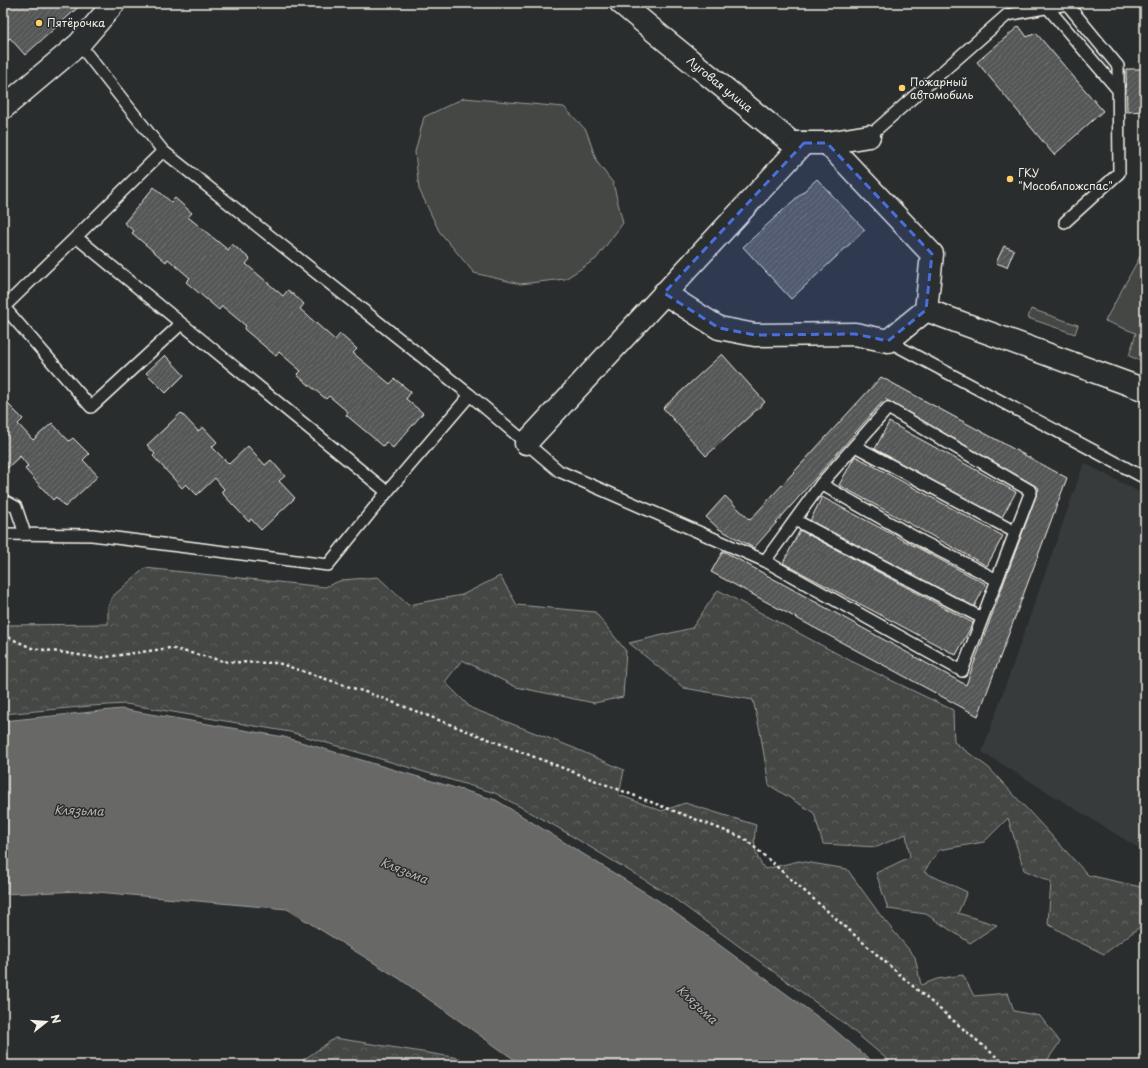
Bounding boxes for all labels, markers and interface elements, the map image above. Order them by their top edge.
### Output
place label: Пятёрочка [47,14,105,31]
marker: Пятёрочка [34,18,44,28]
street label: Луговая улица [683,52,757,116]
place label: Пожарный автомобиль [910,73,974,103]
marker: Пожарный автомобиль [897,83,907,93]
place label: ГКУ "Мособлпожспас" [1018,164,1113,194]
marker: ГКУ "Мособлпожспас" [1005,174,1015,184]
water label: Клязьма [54,800,105,820]
water label: Клязьма [378,852,431,888]
water label: Клязьма [673,981,722,1028]
north arrow [26,1002,66,1042]
text: N [47,1012,66,1026]

